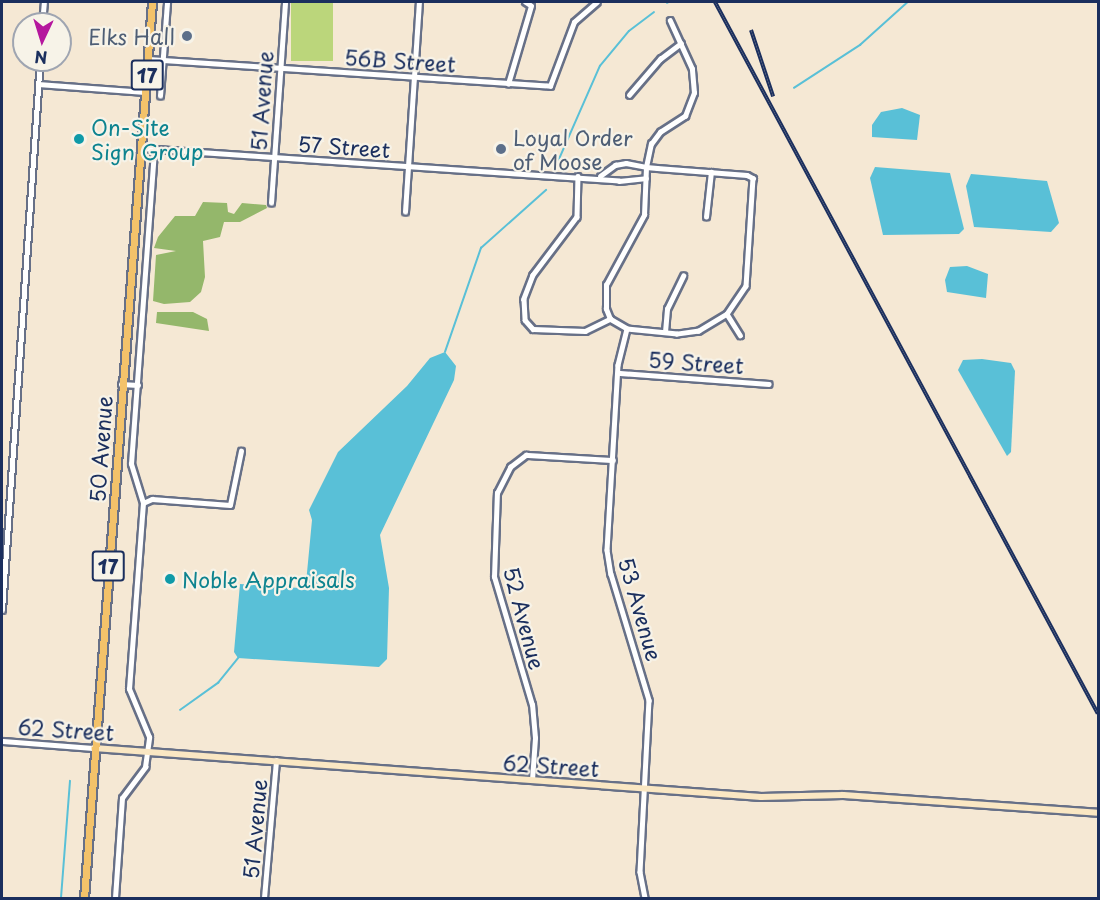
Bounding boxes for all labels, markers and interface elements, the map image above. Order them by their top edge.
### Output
north arrow [12,12,72,72]
place label: Elks Hall [86,23,175,49]
marker: Elks Hall [180,29,194,43]
street label: 56B Street [344,44,456,76]
text: N [34,46,48,70]
street label: 51 Avenue [245,50,277,152]
road number: 17 [130,58,164,92]
place label: On-Site Sign Group [91,114,205,164]
place label: Loyal Order of Moose [513,124,633,174]
street label: 57 Street [296,130,392,162]
marker: On-Site Sign Group [72,132,86,146]
marker: Loyal Order of Moose [494,142,508,156]
street label: 59 Street [647,346,745,378]
street label: 50 Avenue [84,395,116,503]
road number: 17 [92,549,124,583]
street label: 53 Avenue [614,555,668,663]
street label: 52 Avenue [499,563,551,673]
place label: Noble Appraisals [182,566,356,592]
marker: Noble Appraisals [163,572,177,586]
street label: 62 Street [17,713,115,745]
street label: 62 Street [502,749,600,781]
street label: 51 Avenue [237,778,271,880]

